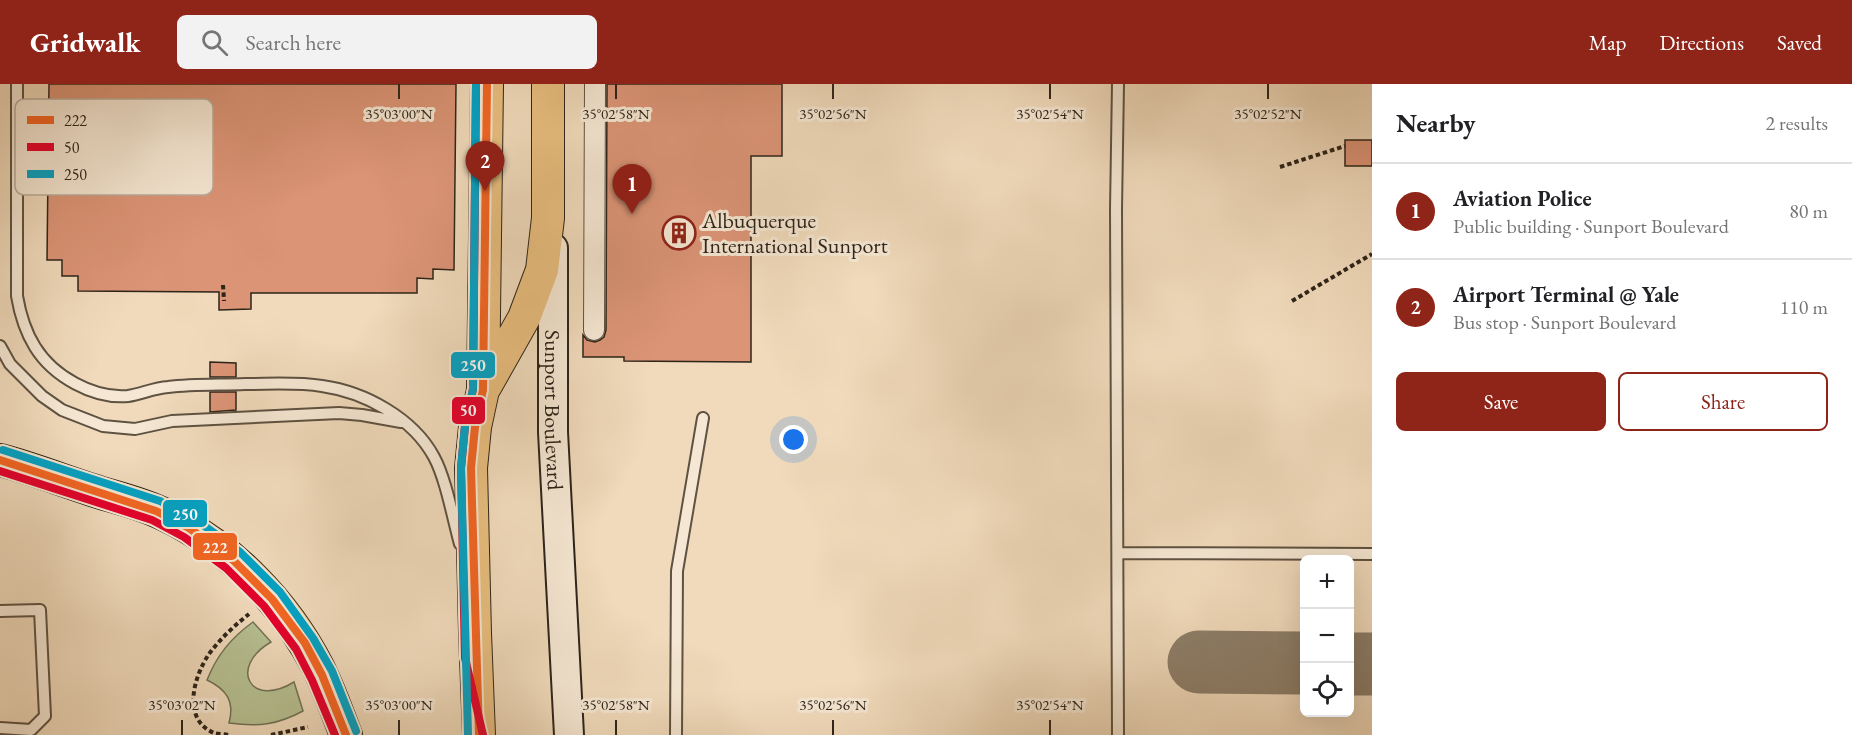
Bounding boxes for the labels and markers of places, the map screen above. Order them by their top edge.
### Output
pin: 2 [466,141,504,191]
pin: 1 [612,164,652,214]
place label: Albuquerque International Sunport [701,206,888,260]
building icon: Albuquerque International Sunport [661,215,697,251]

